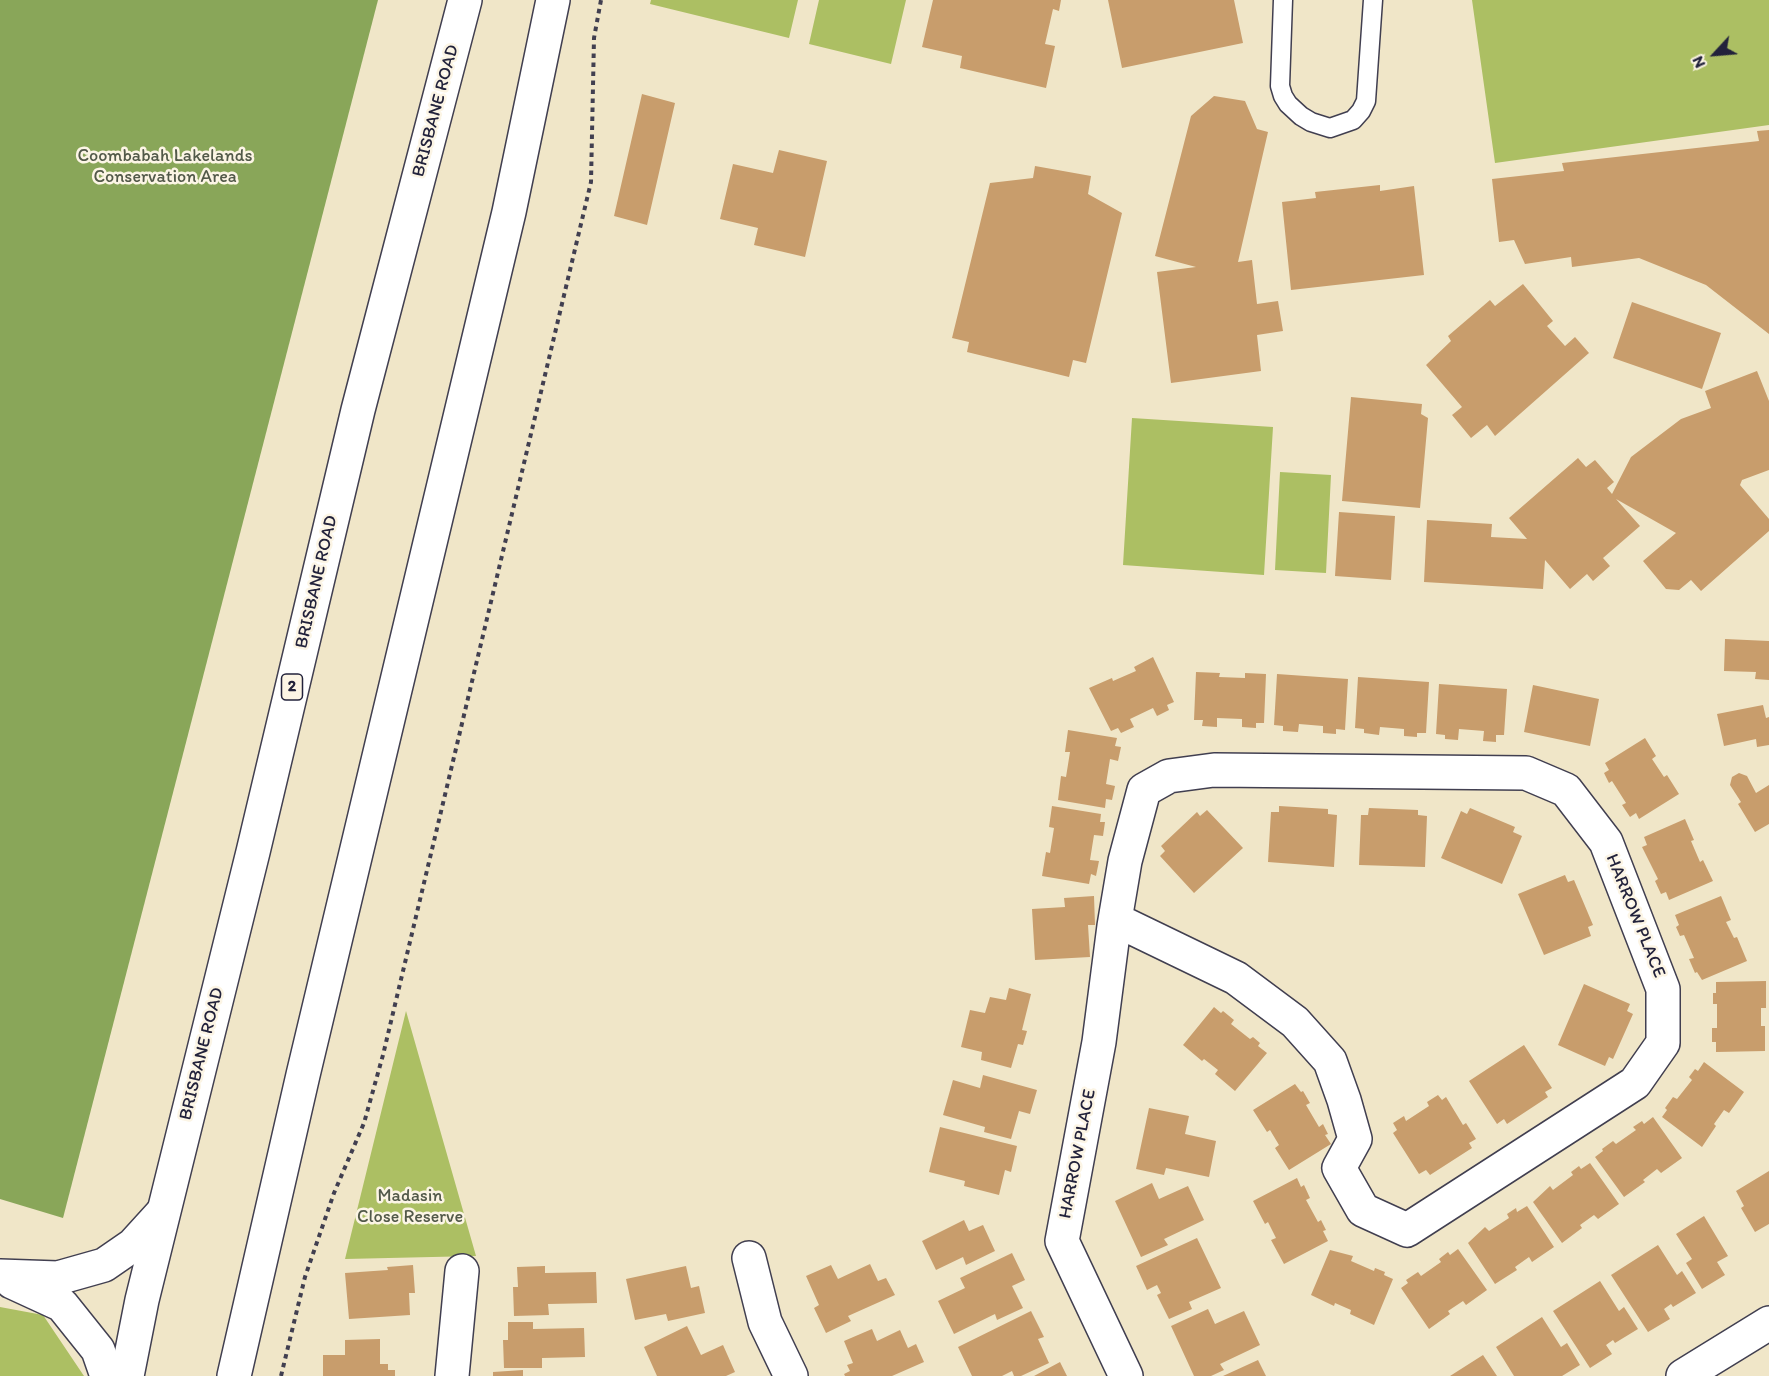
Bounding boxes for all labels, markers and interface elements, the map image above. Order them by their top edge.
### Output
north arrow [1685,24,1745,84]
street label: BRISBANE ROAD [408,43,464,179]
text: N [1687,53,1709,71]
park label: Coombabah Lakelands Conservation Area [77,145,253,188]
street label: BRISBANE ROAD [291,513,343,651]
road number: 2 [282,674,302,700]
street label: HARROW PLACE [1600,851,1670,981]
street label: BRISBANE ROAD [175,986,229,1122]
street label: HARROW PLACE [1055,1088,1101,1220]
park label: Madasin Close Reserve [357,1185,463,1228]

